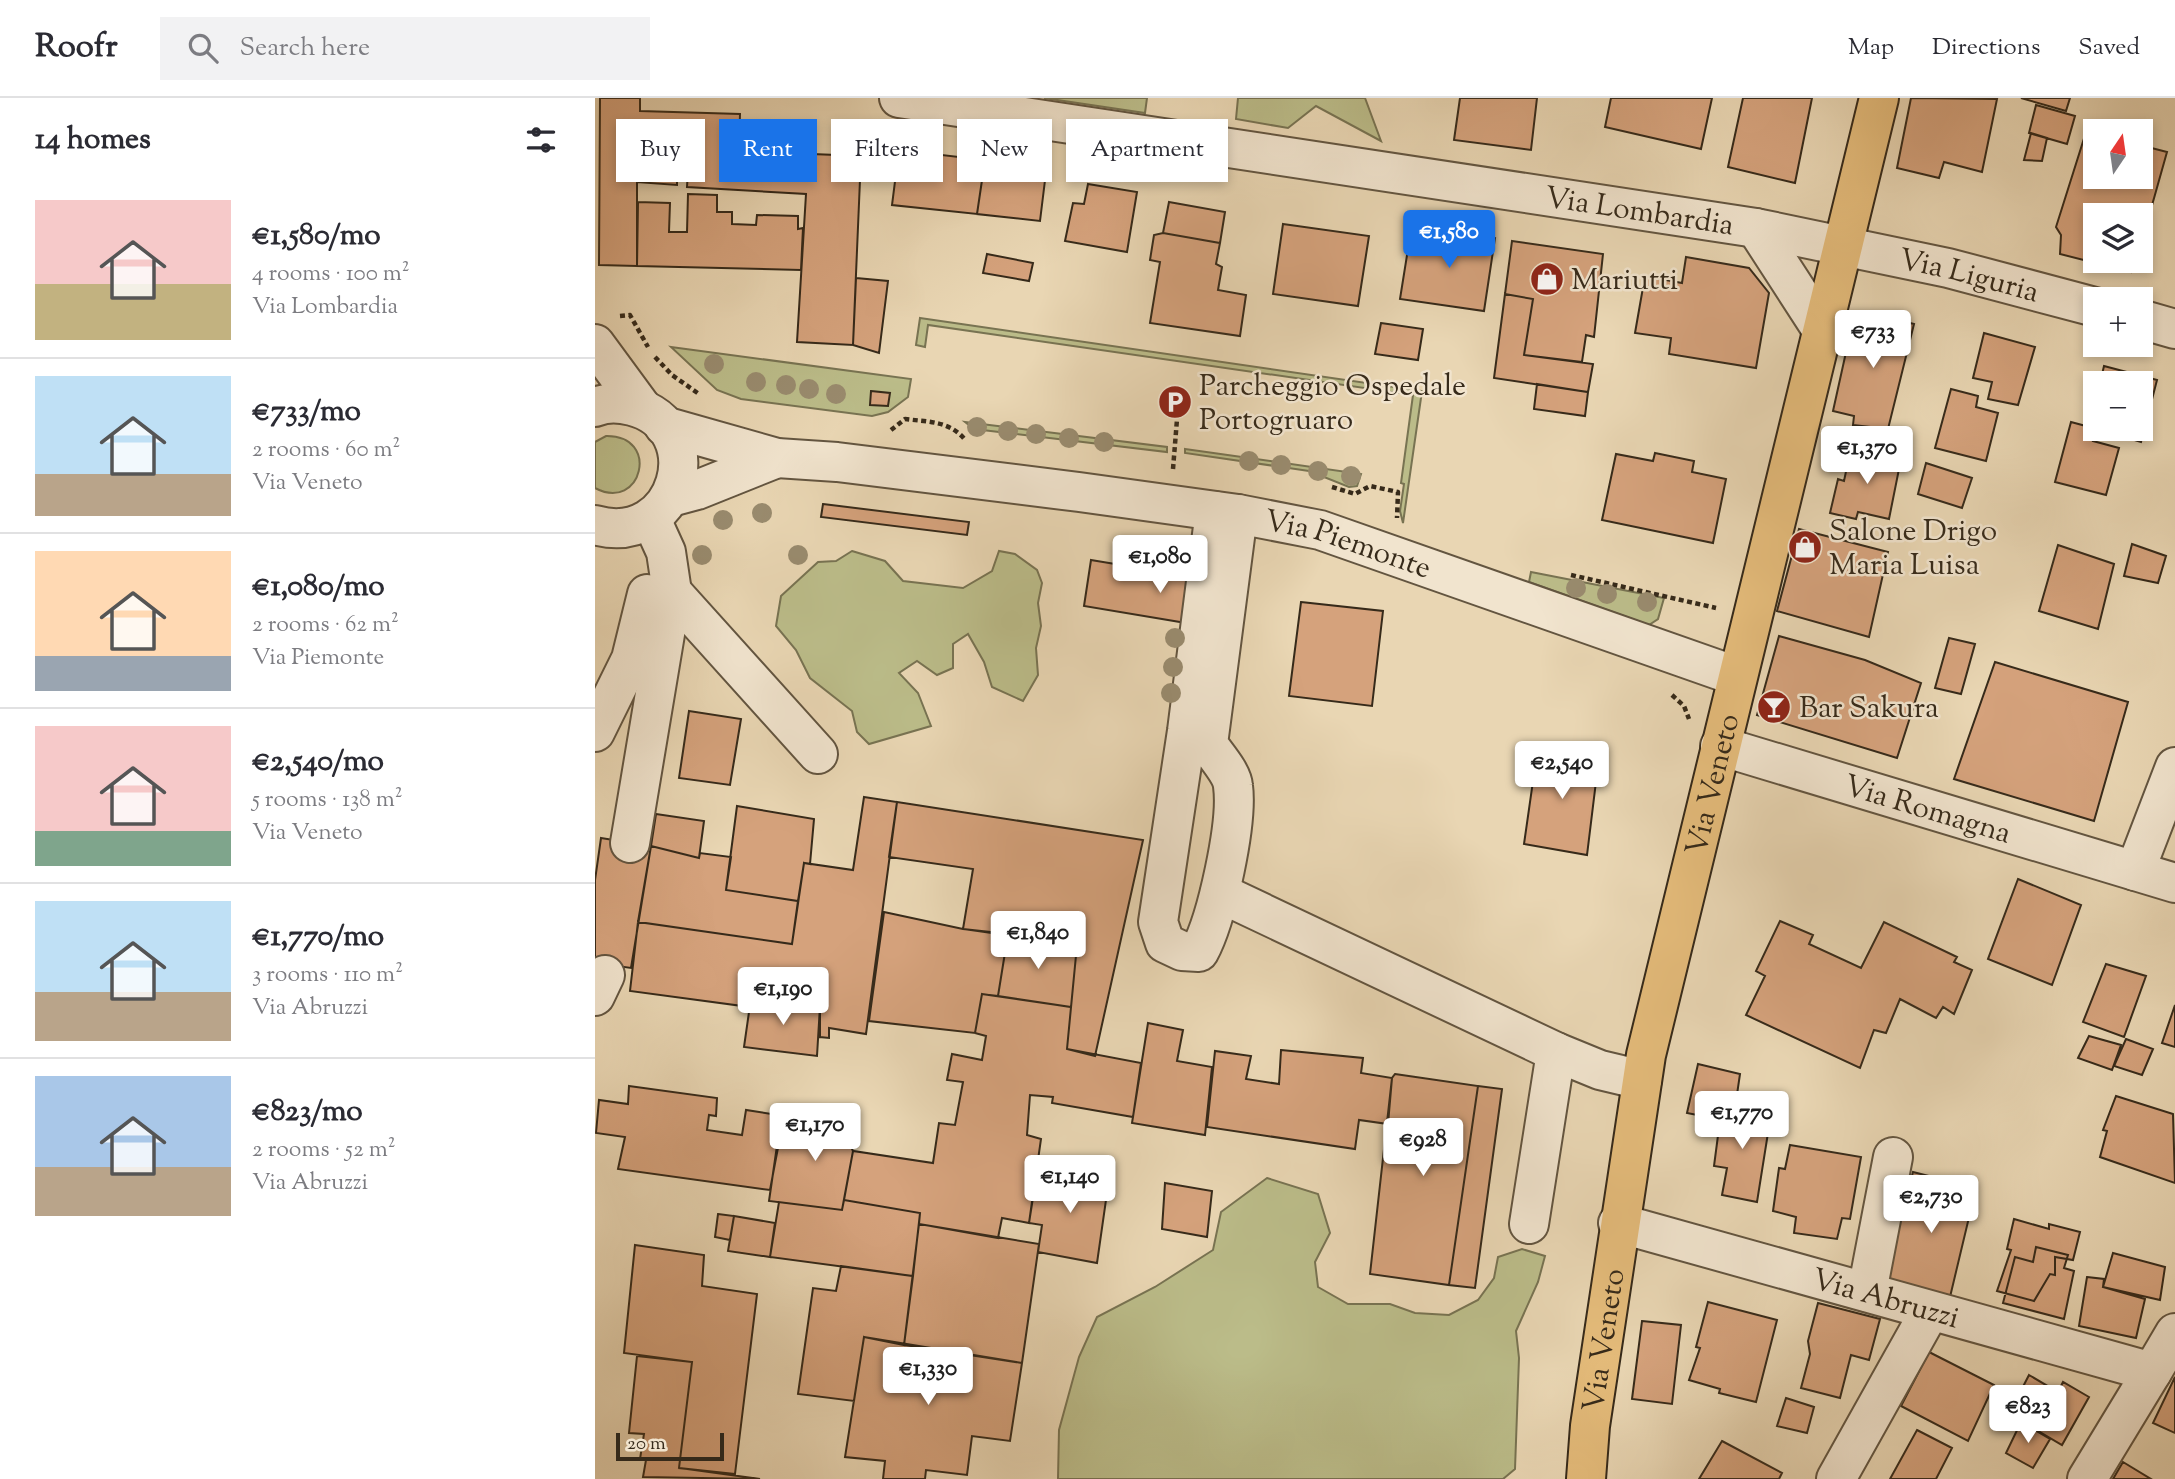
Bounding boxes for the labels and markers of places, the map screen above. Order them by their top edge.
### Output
pin: €1,580 [1392,211,1506,270]
shop icon: Mariutti [1528,260,1566,298]
place label: Mariutti [1571,260,1678,303]
pin: €733 [1832,310,1914,370]
place label: Parcheggio Ospedale Portogruaro [1199,366,1466,443]
parking icon: Parcheggio Ospedale Portogruaro [1156,383,1194,421]
pin: €1,370 [1810,426,1924,486]
place label: Salone Drigo Maria Luisa [1829,511,1997,588]
shop icon: Salone Drigo Maria Luisa [1786,528,1824,566]
pin: €1,080 [1103,536,1217,595]
bar icon: Bar Sakura [1755,688,1793,726]
place label: Bar Sakura [1799,688,1939,731]
pin: €2,540 [1505,742,1619,801]
pin: €1,840 [981,912,1095,971]
pin: €1,190 [726,968,840,1027]
pin: €1,770 [1685,1091,1799,1151]
pin: €1,170 [758,1104,872,1163]
pin: €928 [1382,1118,1464,1178]
pin: €1,140 [1013,1156,1127,1215]
pin: €2,730 [1874,1176,1988,1235]
pin: €1,330 [871,1348,985,1407]
pin: €823 [1987,1386,2069,1445]

